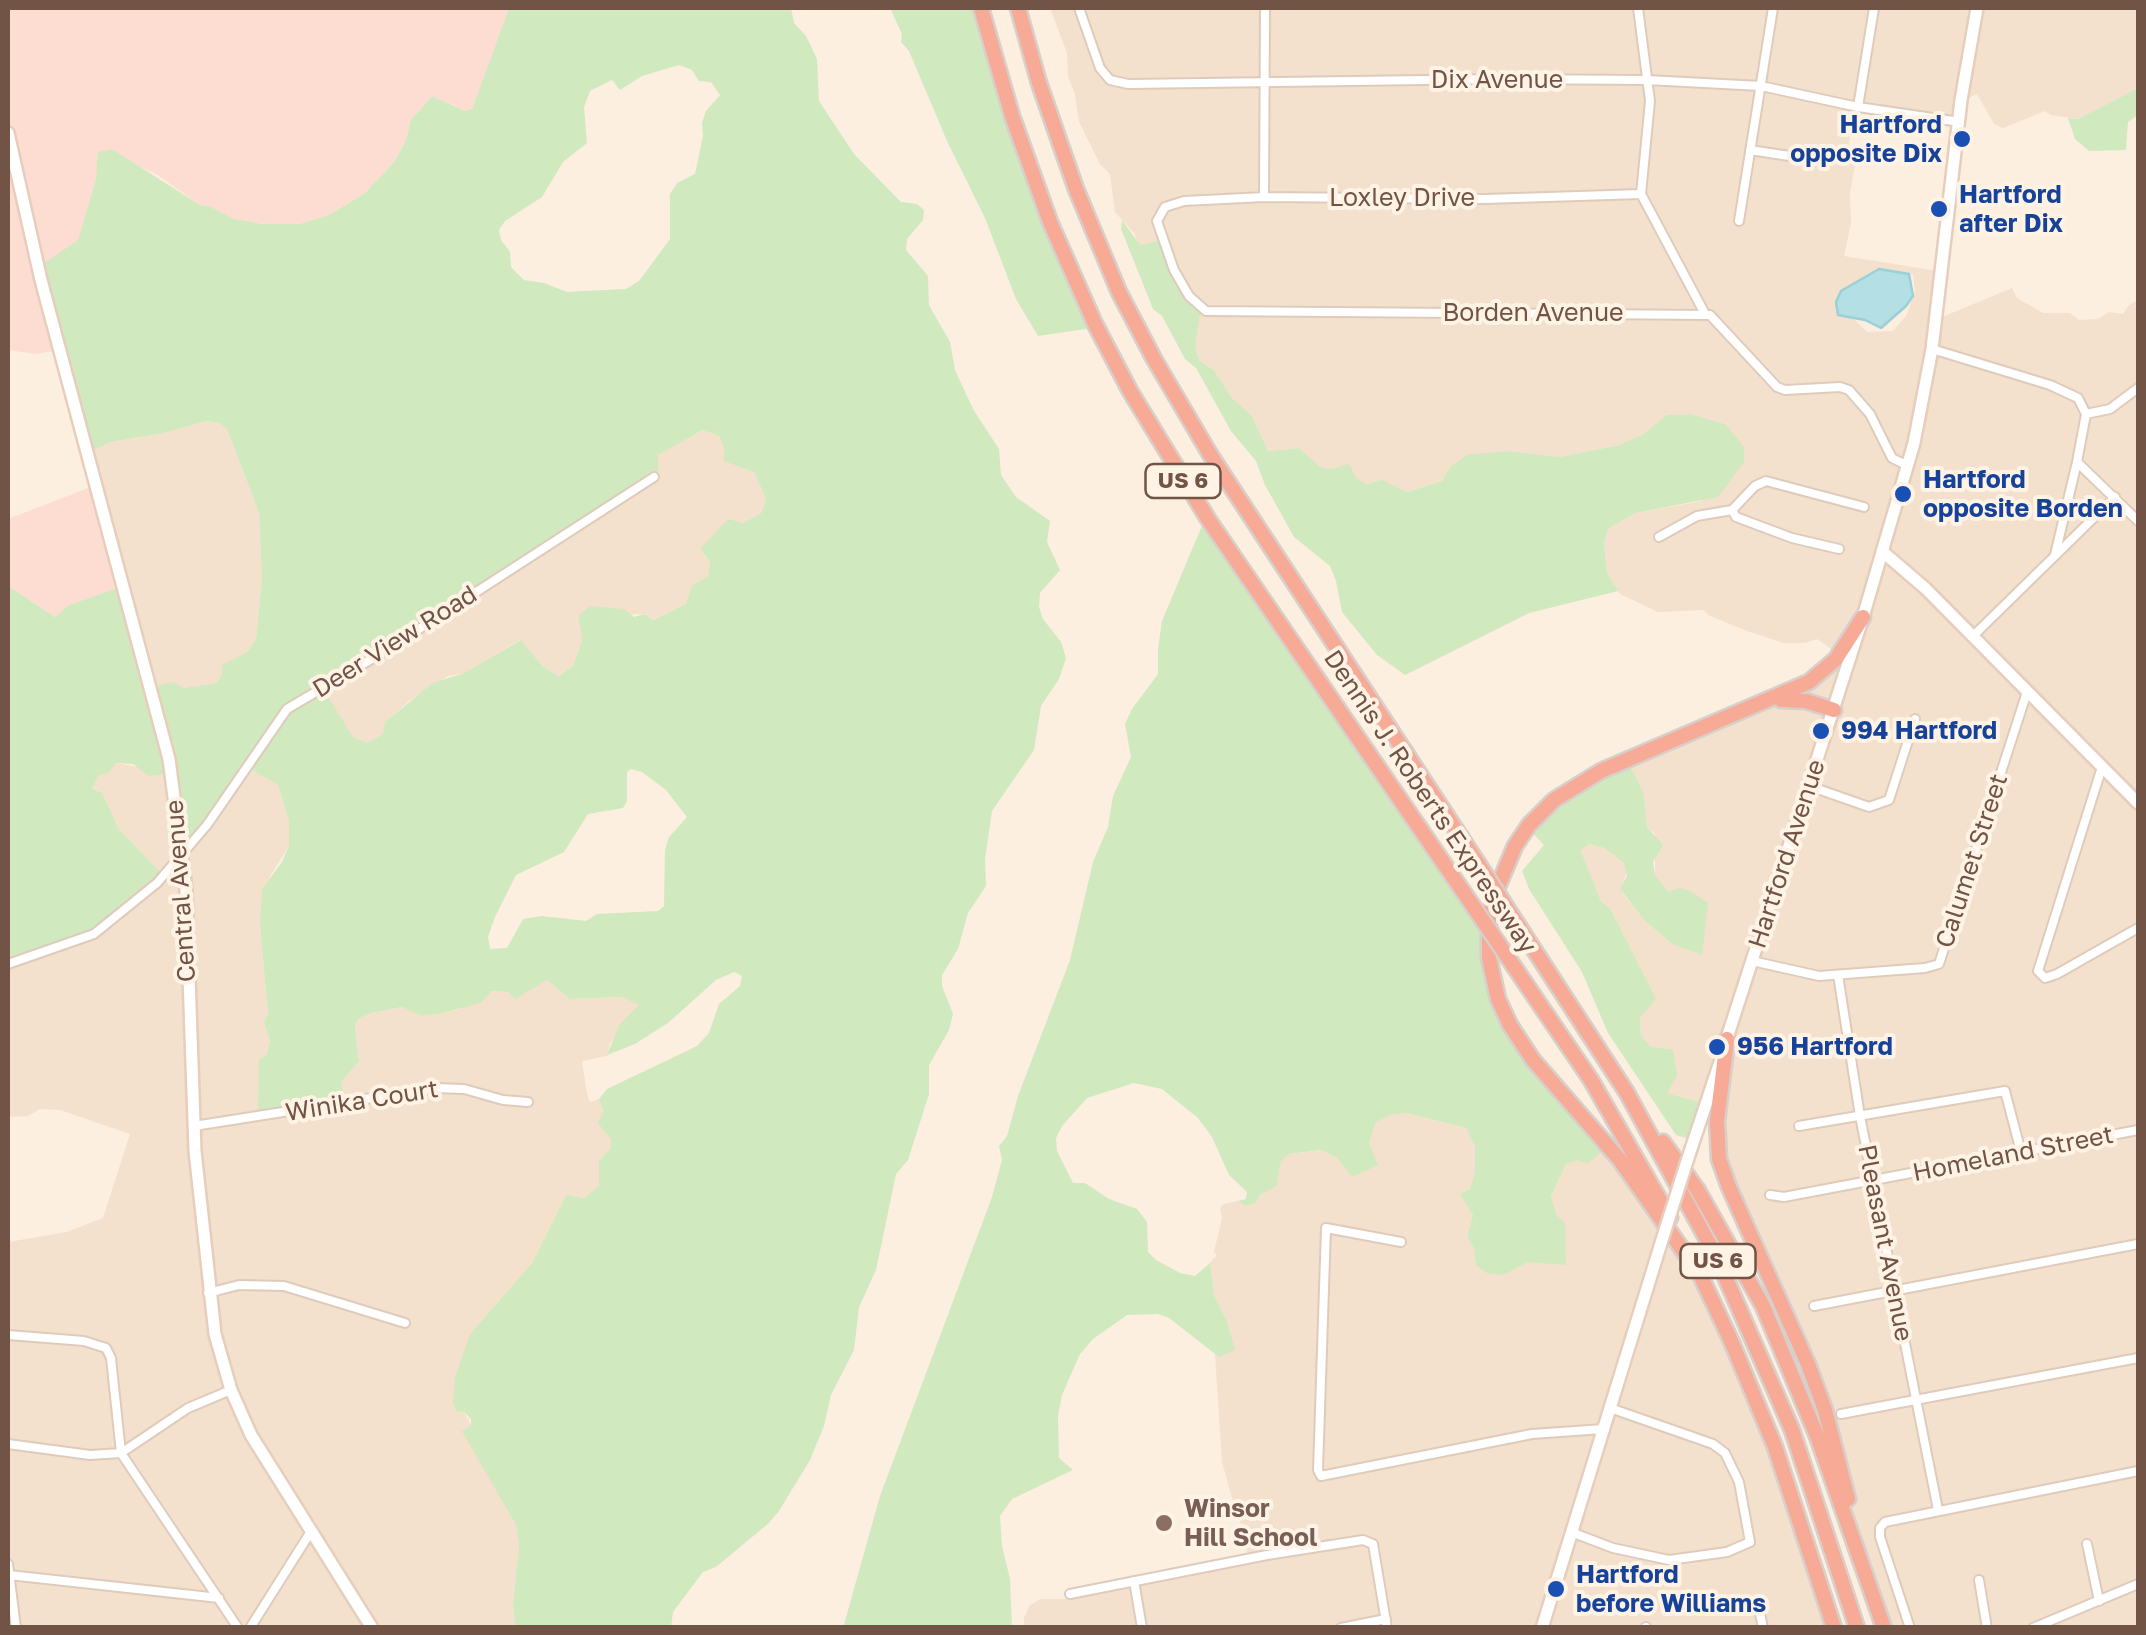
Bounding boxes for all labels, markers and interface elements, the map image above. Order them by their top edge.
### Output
street label: Dix Avenue [1431,65,1563,95]
place label: Hartford opposite Dix [1790,110,1942,169]
marker: Hartford opposite Dix [1951,128,1973,150]
place label: Hartford after Dix [1959,180,2063,239]
street label: Loxley Drive [1329,183,1475,213]
marker: Hartford after Dix [1928,198,1950,220]
street label: Borden Avenue [1443,298,1623,328]
road number: US 6 [1146,464,1220,498]
place label: Hartford opposite Borden [1923,465,2123,524]
marker: Hartford opposite Borden [1892,483,1914,505]
street label: Deer View Road [307,579,483,705]
street label: Dennis J. Roberts Expressway [1317,645,1543,959]
place label: 994 Hartford [1841,716,1997,746]
marker: 994 Hartford [1810,720,1832,742]
street label: Hartford Avenue [1742,756,1832,952]
street label: Calumet Street [1930,770,2014,952]
street label: Central Avenue [160,799,202,983]
place label: 956 Hartford [1737,1032,1893,1062]
marker: 956 Hartford [1706,1036,1728,1058]
street label: Winika Court [283,1074,441,1128]
street label: Homeland Street [1910,1120,2116,1188]
street label: Pleasant Avenue [1851,1142,1919,1344]
road number: US 6 [1680,1244,1756,1278]
place label: Winsor Hill School [1184,1494,1317,1553]
marker: Winsor Hill School [1153,1512,1175,1534]
place label: Hartford before Williams [1576,1560,1766,1619]
marker: Hartford before Williams [1545,1578,1567,1600]

